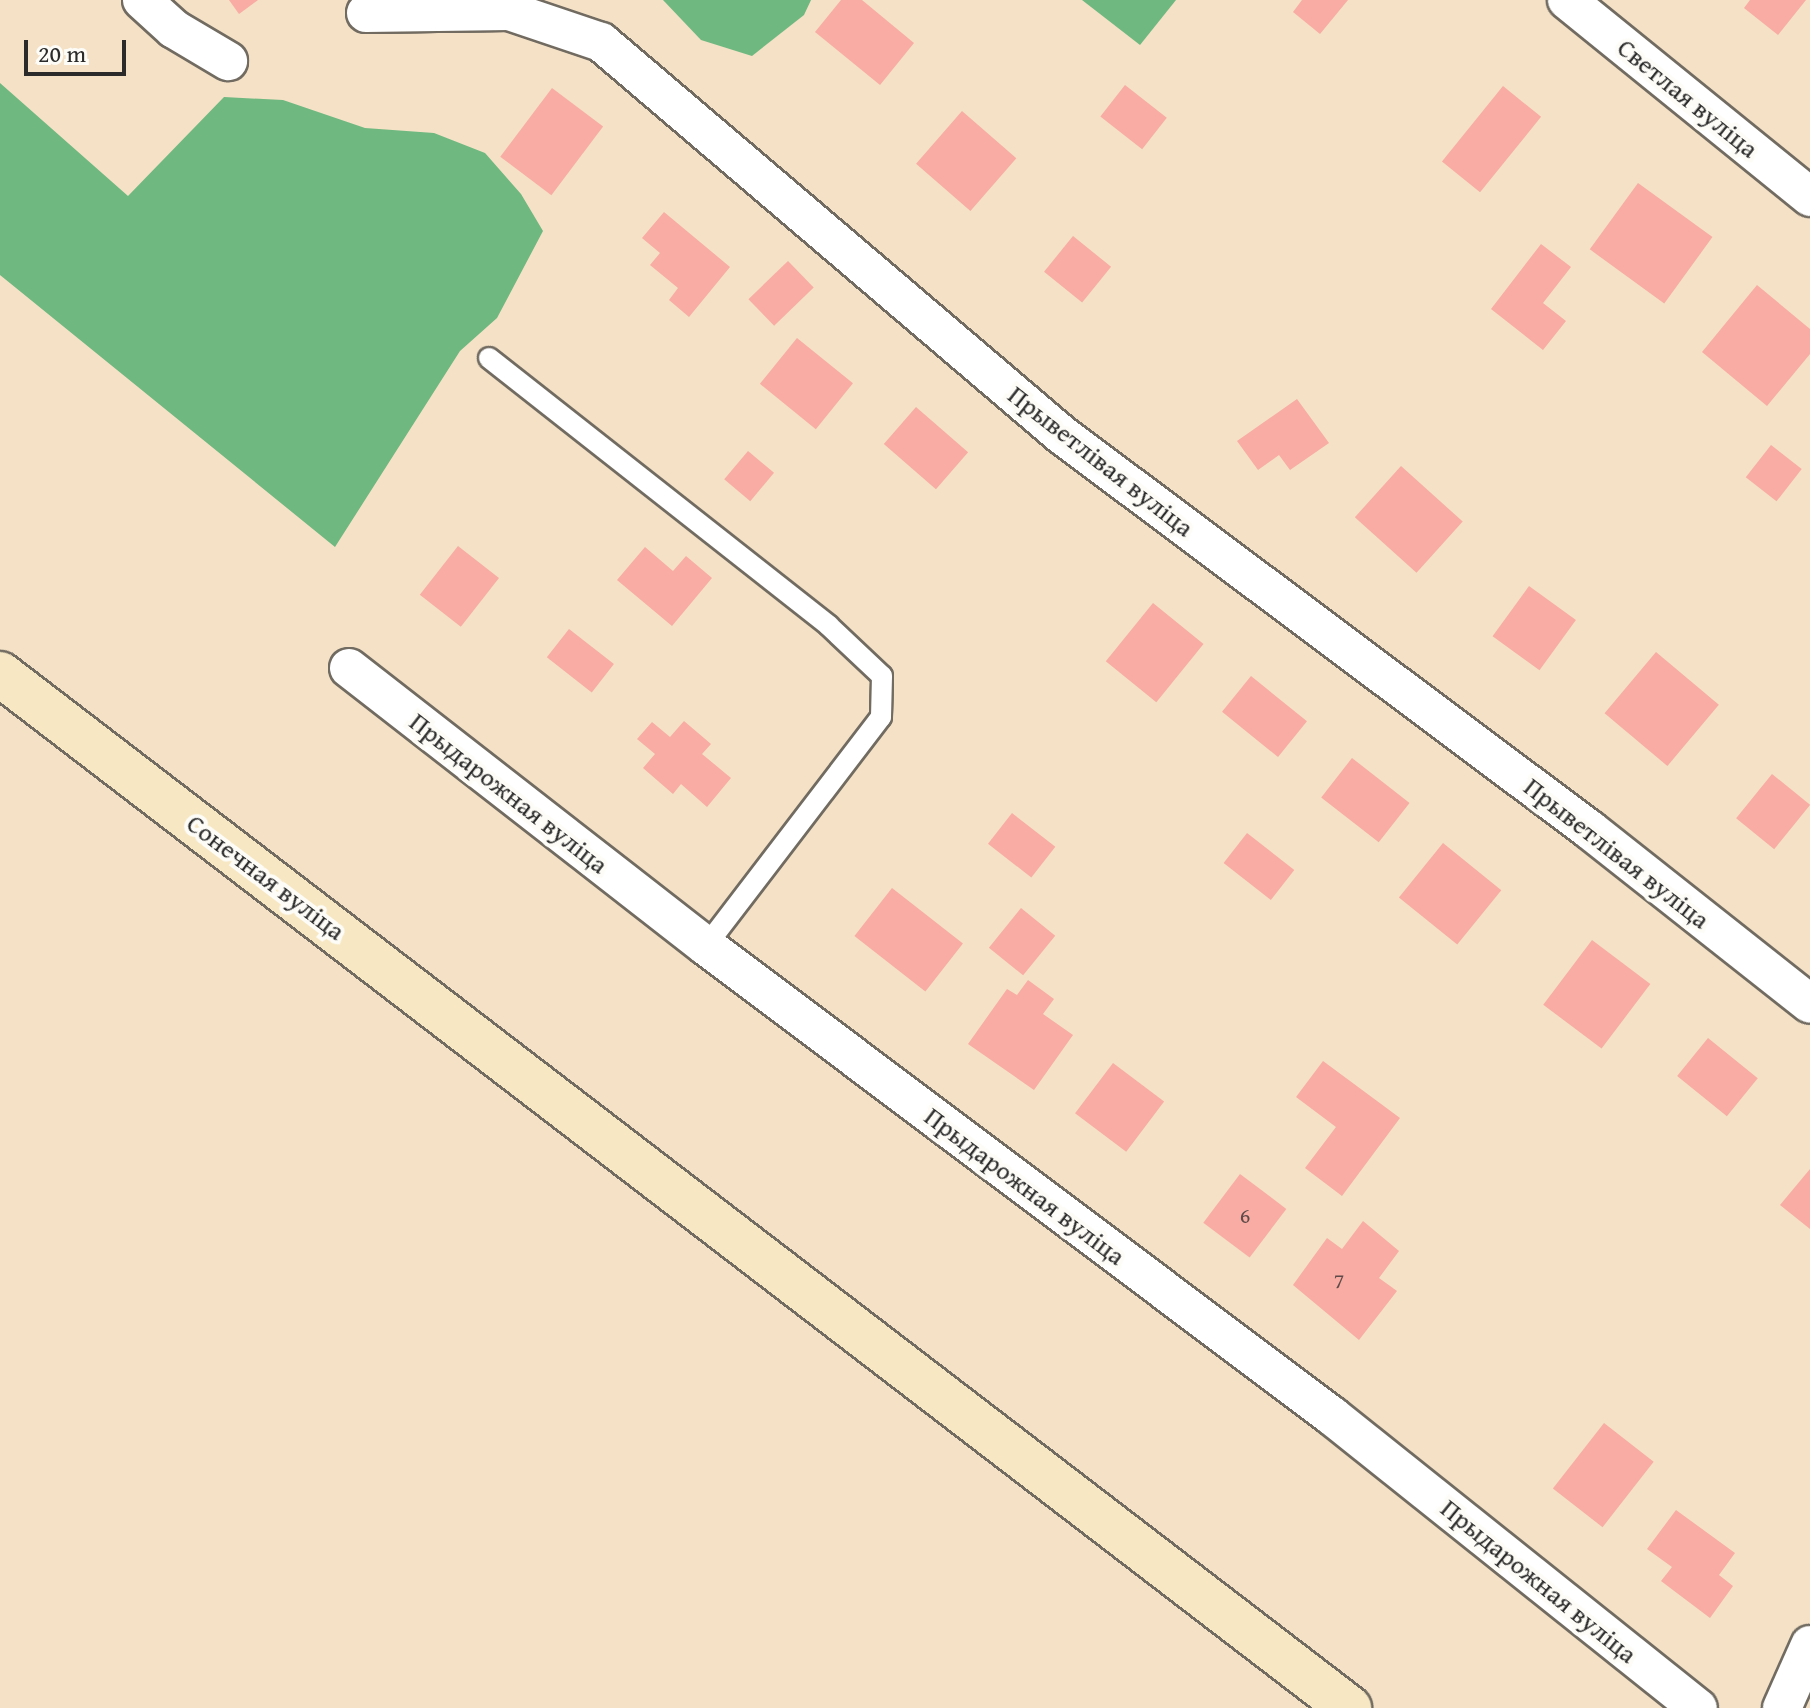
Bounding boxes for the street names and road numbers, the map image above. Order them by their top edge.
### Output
street label: Светлая вуліца [1611,32,1765,164]
street label: Прыветлівая вуліца [1002,379,1200,543]
street label: Прыдарожная вуліца [404,706,614,880]
street label: Прыветлівая вуліца [1518,771,1716,935]
street label: Сонечная вуліца [181,807,351,947]
street label: Прыдарожная вуліца [919,1100,1131,1272]
street label: Прыдарожная вуліца [1435,1492,1643,1670]

